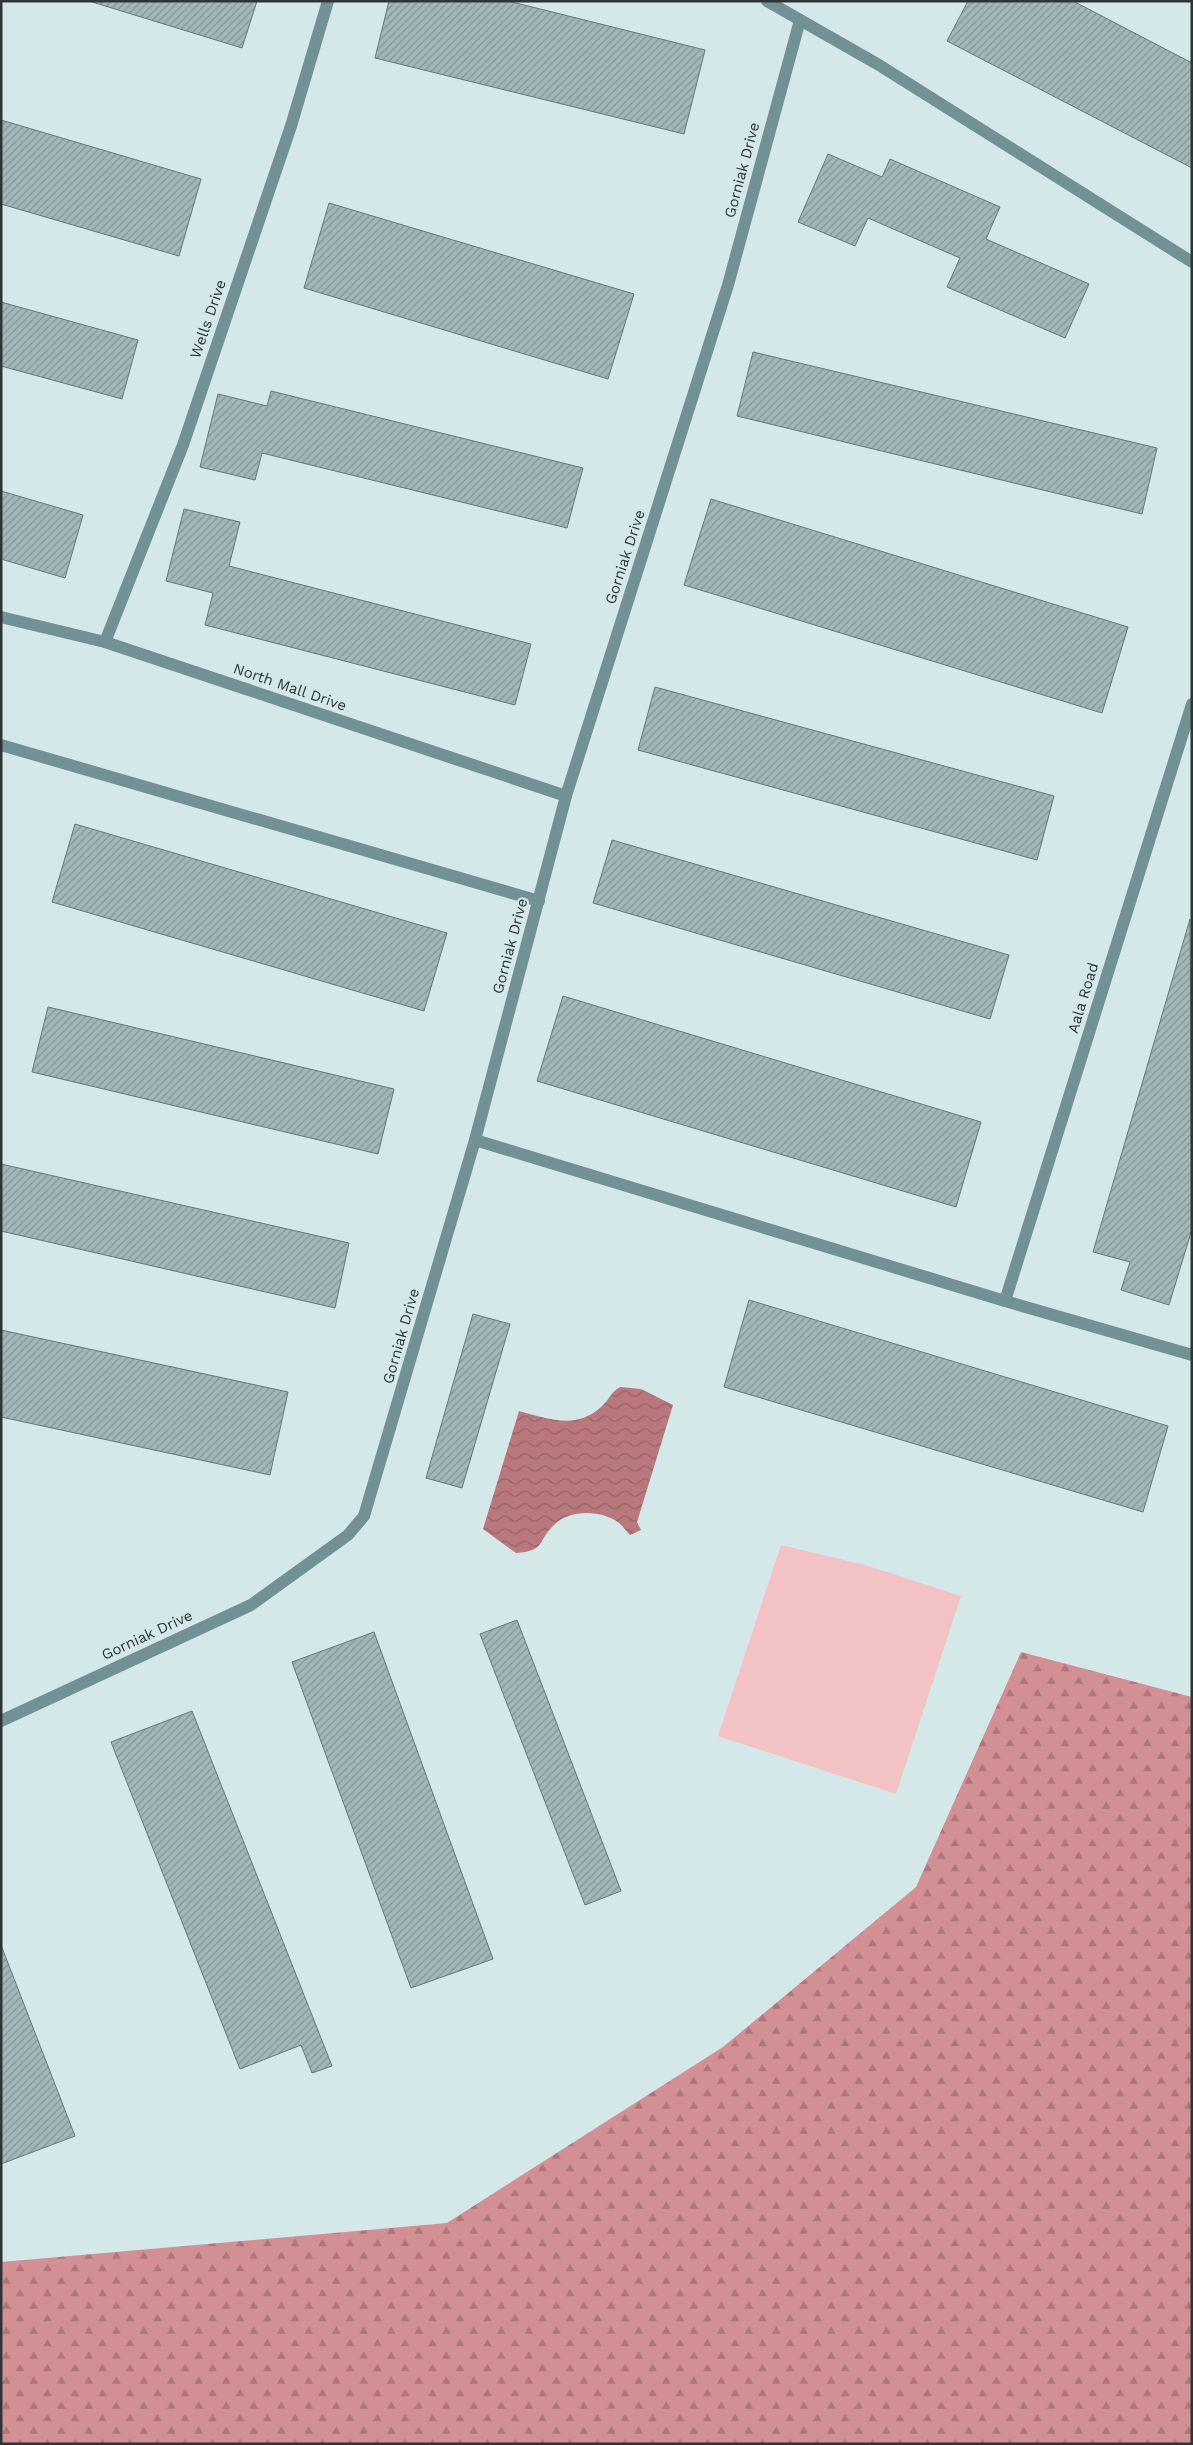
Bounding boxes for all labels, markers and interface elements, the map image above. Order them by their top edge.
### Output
street label: Gorniak Drive [721,120,763,220]
street label: Wells Drive [186,277,230,361]
street label: Gorniak Drive [601,507,649,607]
street label: North Mall Drive [231,659,349,715]
street label: Gorniak Drive [489,896,531,996]
street label: Aala Road [1064,961,1102,1035]
street label: Gorniak Drive [379,1286,423,1386]
street label: Gorniak Drive [99,1606,195,1664]

